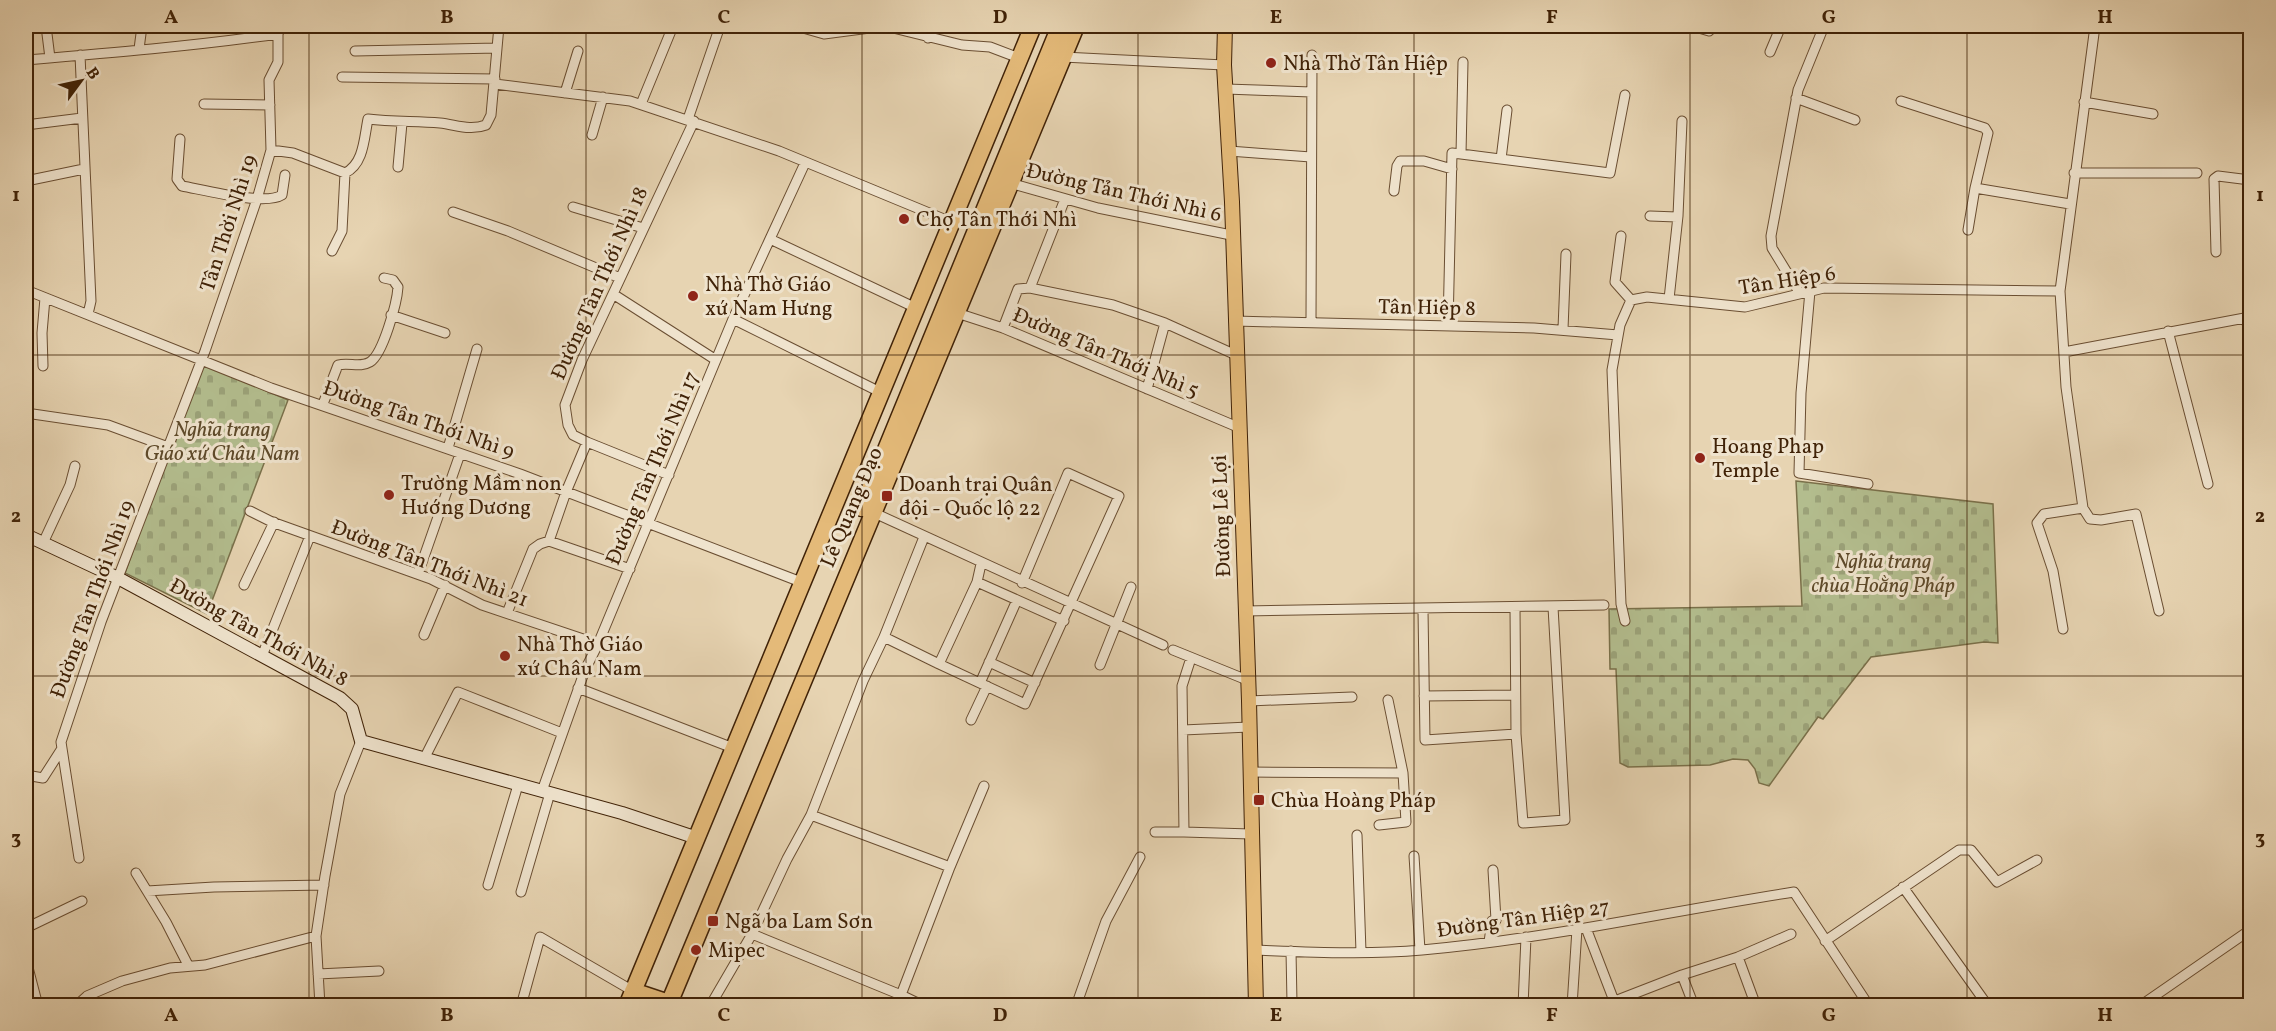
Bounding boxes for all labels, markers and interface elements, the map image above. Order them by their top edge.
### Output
text: A [164,4,178,32]
text: B [440,4,454,32]
text: C [718,4,731,32]
text: D [993,4,1007,32]
text: E [1270,4,1282,32]
text: F [1546,4,1558,32]
text: G [1822,4,1836,32]
text: H [2097,4,2113,32]
place label: Nhà Thờ Tân Hiệp [1283,50,1448,79]
north arrow [51,51,111,111]
marker: Nhà Thờ Tân Hiệp [1264,56,1278,70]
text: B [80,63,104,85]
street label: Tân Thời Nhì 19 [194,151,265,296]
street label: Đường Tản Thới Nhì 6 [1023,157,1224,230]
text: 1 [12,182,20,210]
street label: Đường Tân Thới Nhì 18 [545,182,656,385]
text: 1 [2256,182,2264,210]
place label: Chợ Tân Thới Nhì [916,206,1077,235]
marker: Chợ Tân Thới Nhì [897,212,911,226]
street label: Tân Hiệp 6 [1737,260,1838,303]
place label: Nhà Thờ Giáo xứ Nam Hưng [705,271,833,324]
marker: Nhà Thờ Giáo xứ Nam Hưng [686,289,700,303]
street label: Tân Hiệp 8 [1378,293,1476,324]
street label: Đường Tân Thới Nhì 5 [1008,301,1203,406]
street label: Đường Tân Thới Nhì 17 [599,367,707,570]
street label: Đường Tân Thới Nhì 9 [319,374,518,467]
park label: Nghĩa trang Giáo xứ Châu Nam [144,416,300,469]
place label: Hoang Phap Temple [1712,433,1824,486]
street label: Lê Quang Đạo [814,443,891,572]
marker: Hoang Phap Temple [1693,451,1707,465]
street label: Đường Lê Lợi [1206,454,1239,578]
place label: Trường Mầm non Hướng Dương [401,470,562,523]
place label: Doanh trại Quân đội - Quốc lộ 22 [899,471,1053,524]
marker: Trường Mầm non Hướng Dương [382,488,396,502]
marker: Doanh trại Quân đội - Quốc lộ 22 [880,489,894,503]
street label: Đường Tân Thới Nhì 19 [44,496,143,703]
text: 2 [11,503,21,531]
text: 2 [2255,503,2265,531]
street label: Đường Tân Thới Nhì 21 [327,513,532,615]
park label: Nghĩa trang chùa Hoằng Pháp [1811,548,1955,601]
street label: Đường Tân Thới Nhì 8 [164,572,353,695]
place label: Nhà Thờ Giáo xứ Châu Nam [517,631,643,684]
marker: Nhà Thờ Giáo xứ Châu Nam [498,649,512,663]
place label: Chùa Hoàng Pháp [1271,787,1436,816]
marker: Chùa Hoàng Pháp [1252,793,1266,807]
text: 3 [11,825,21,853]
text: 3 [2255,825,2265,853]
street label: Đường Tân Hiệp 27 [1435,893,1612,946]
place label: Ngã ba Lam Sơn [725,908,873,937]
marker: Ngã ba Lam Sơn [706,914,720,928]
place label: Mipec [708,937,765,966]
marker: Mipec [689,943,703,957]
text: A [164,1002,178,1030]
text: B [440,1002,454,1030]
text: C [718,1002,731,1030]
text: D [993,1002,1007,1030]
text: E [1270,1002,1282,1030]
text: F [1546,1002,1558,1030]
text: G [1822,1002,1836,1030]
text: H [2097,1002,2113,1030]

